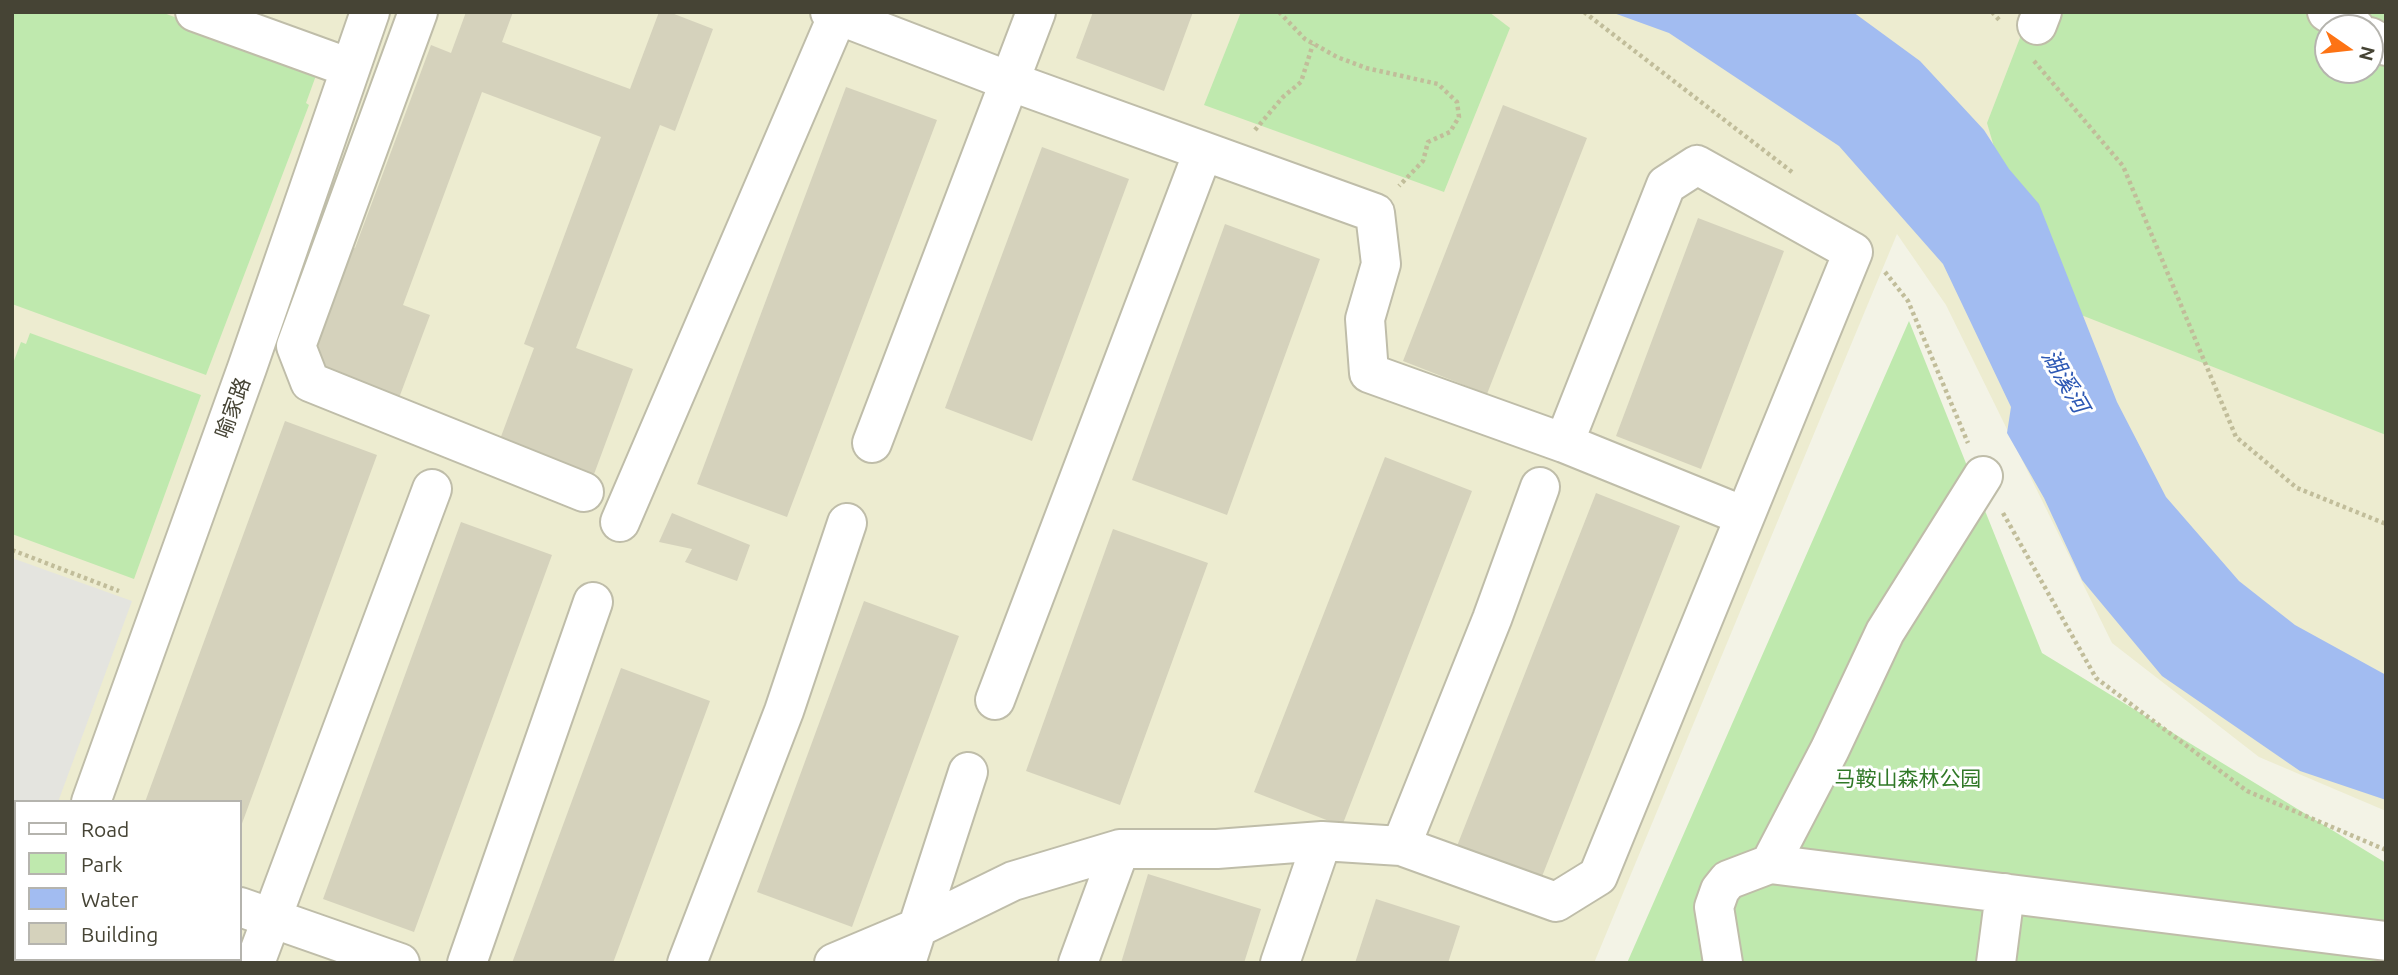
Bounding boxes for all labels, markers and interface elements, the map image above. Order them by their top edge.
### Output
north arrow [2314,14,2384,84]
text: N [2355,44,2380,63]
water label: 湖溪河 [2036,344,2094,418]
street label: 喻家路 [210,374,256,442]
park label: 马鞍山森林公园 [1835,766,1981,792]
legend [14,800,242,961]
text: Road [81,817,129,841]
text: Park [81,852,123,876]
text: Water [81,887,139,911]
text: Building [81,922,158,946]

